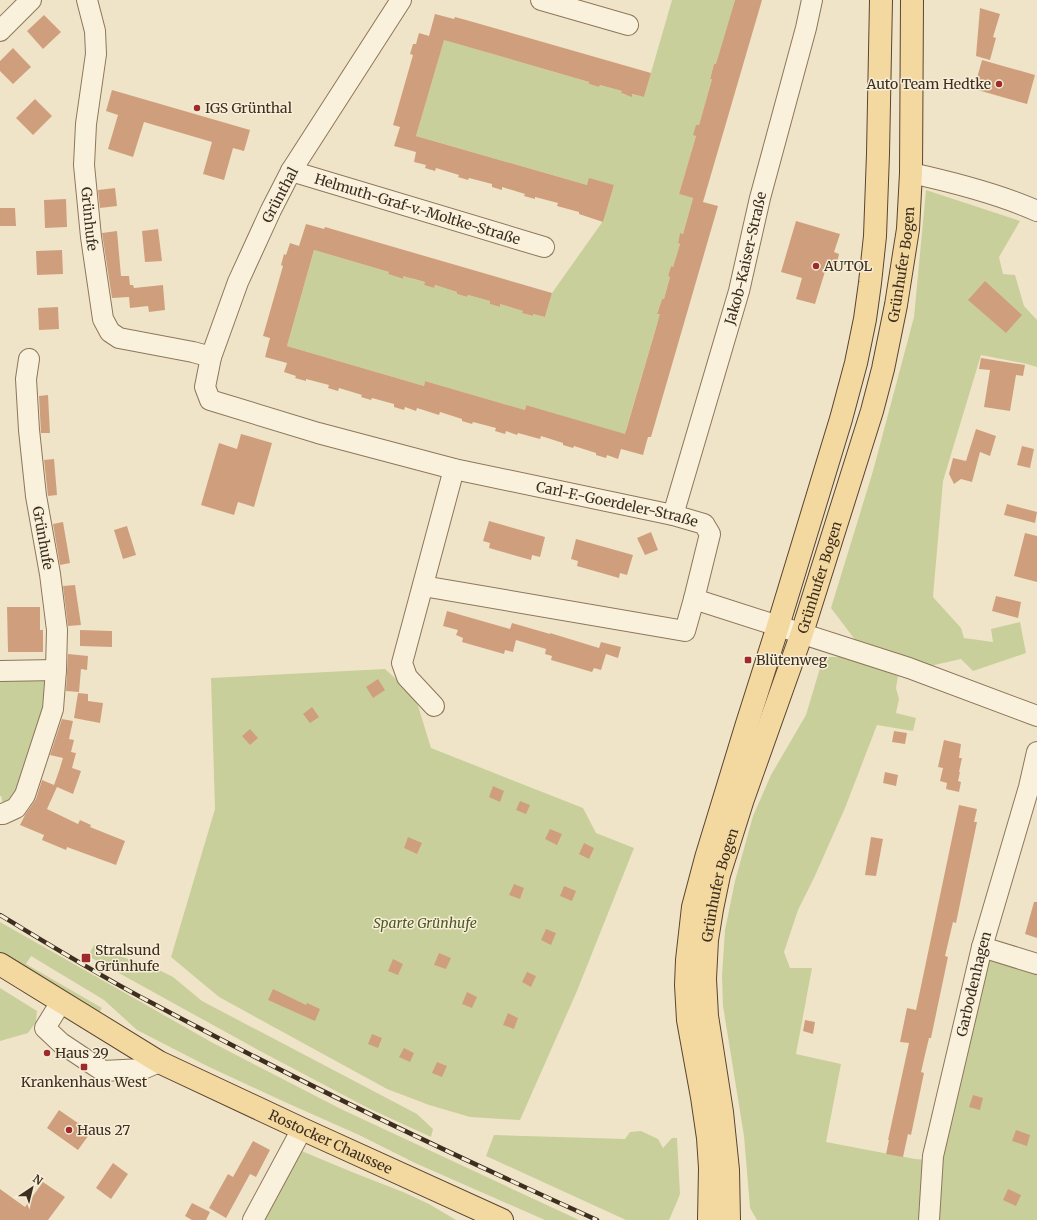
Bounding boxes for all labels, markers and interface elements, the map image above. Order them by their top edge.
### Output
place label: Auto Team Hedtke [866,75,991,93]
marker: Auto Team Hedtke [994,79,1004,89]
place label: IGS Grünthal [205,99,293,117]
marker: IGS Grünthal [192,103,202,113]
street label: Grünthal [258,163,302,226]
street label: Helmuth-Graf-v.-Moltke-Straße [312,170,523,248]
street label: Grünhufe [77,186,102,252]
street label: Jakob-Kaiser-Straße [720,190,770,328]
street label: Grünhufer Bogen [884,206,918,324]
place label: AUTOL [823,257,873,275]
marker: AUTOL [811,261,821,271]
street label: Carl-F.-Goerdeler-Straße [534,477,700,531]
street label: Grünhufe [29,505,57,571]
street label: Grünhufer Bogen [793,519,846,636]
place label: Blütenweg [756,651,828,669]
marker: Blütenweg [743,655,753,665]
street label: Grünhufer Bogen [698,826,742,943]
park label: Sparte Grünhufe [373,914,477,932]
street label: Garbodenhagen [952,929,995,1038]
place label: Stralsund Grünhufe [95,941,161,975]
marker: Stralsund Grünhufe [80,952,92,964]
place label: Haus 29 [55,1044,109,1062]
marker: Haus 29 [42,1048,52,1058]
marker: Krankenhaus West [79,1062,89,1072]
place label: Krankenhaus West [21,1073,148,1091]
street label: Rostocker Chaussee [266,1106,395,1178]
place label: Haus 27 [77,1121,130,1139]
marker: Haus 27 [64,1125,74,1135]
north arrow [12,1168,52,1208]
text: N [30,1172,46,1188]

